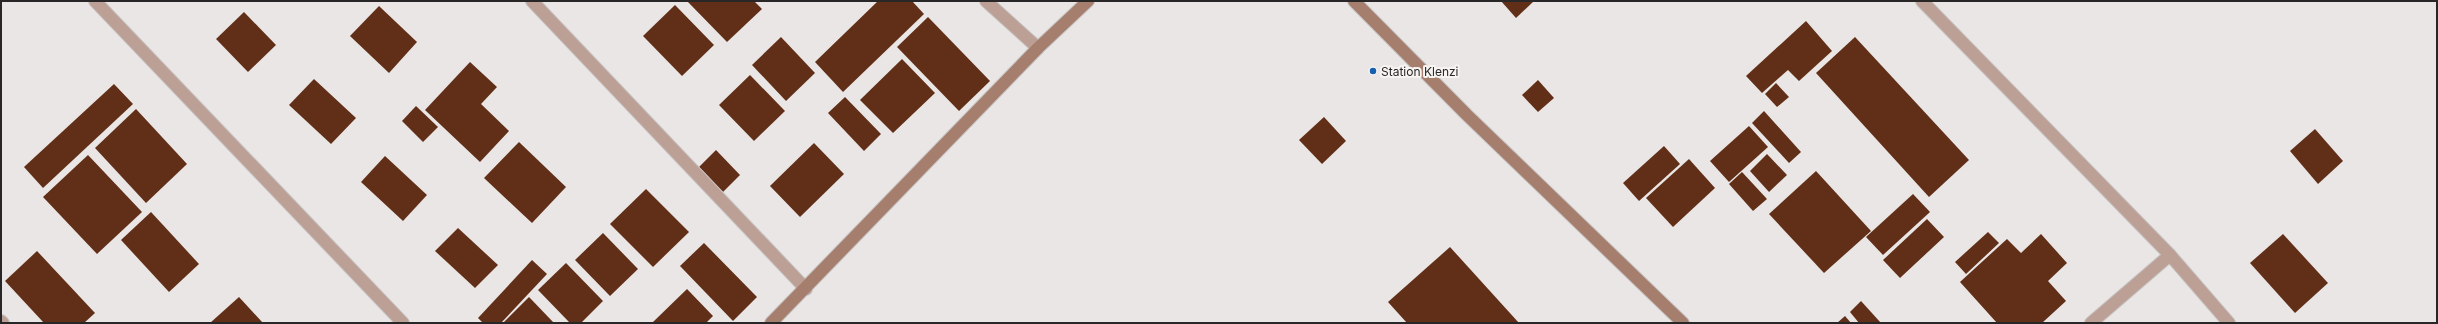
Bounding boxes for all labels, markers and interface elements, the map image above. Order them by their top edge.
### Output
place label: Station Klenzi [1381,64,1459,79]
marker: Station Klenzi [1368,66,1378,76]

